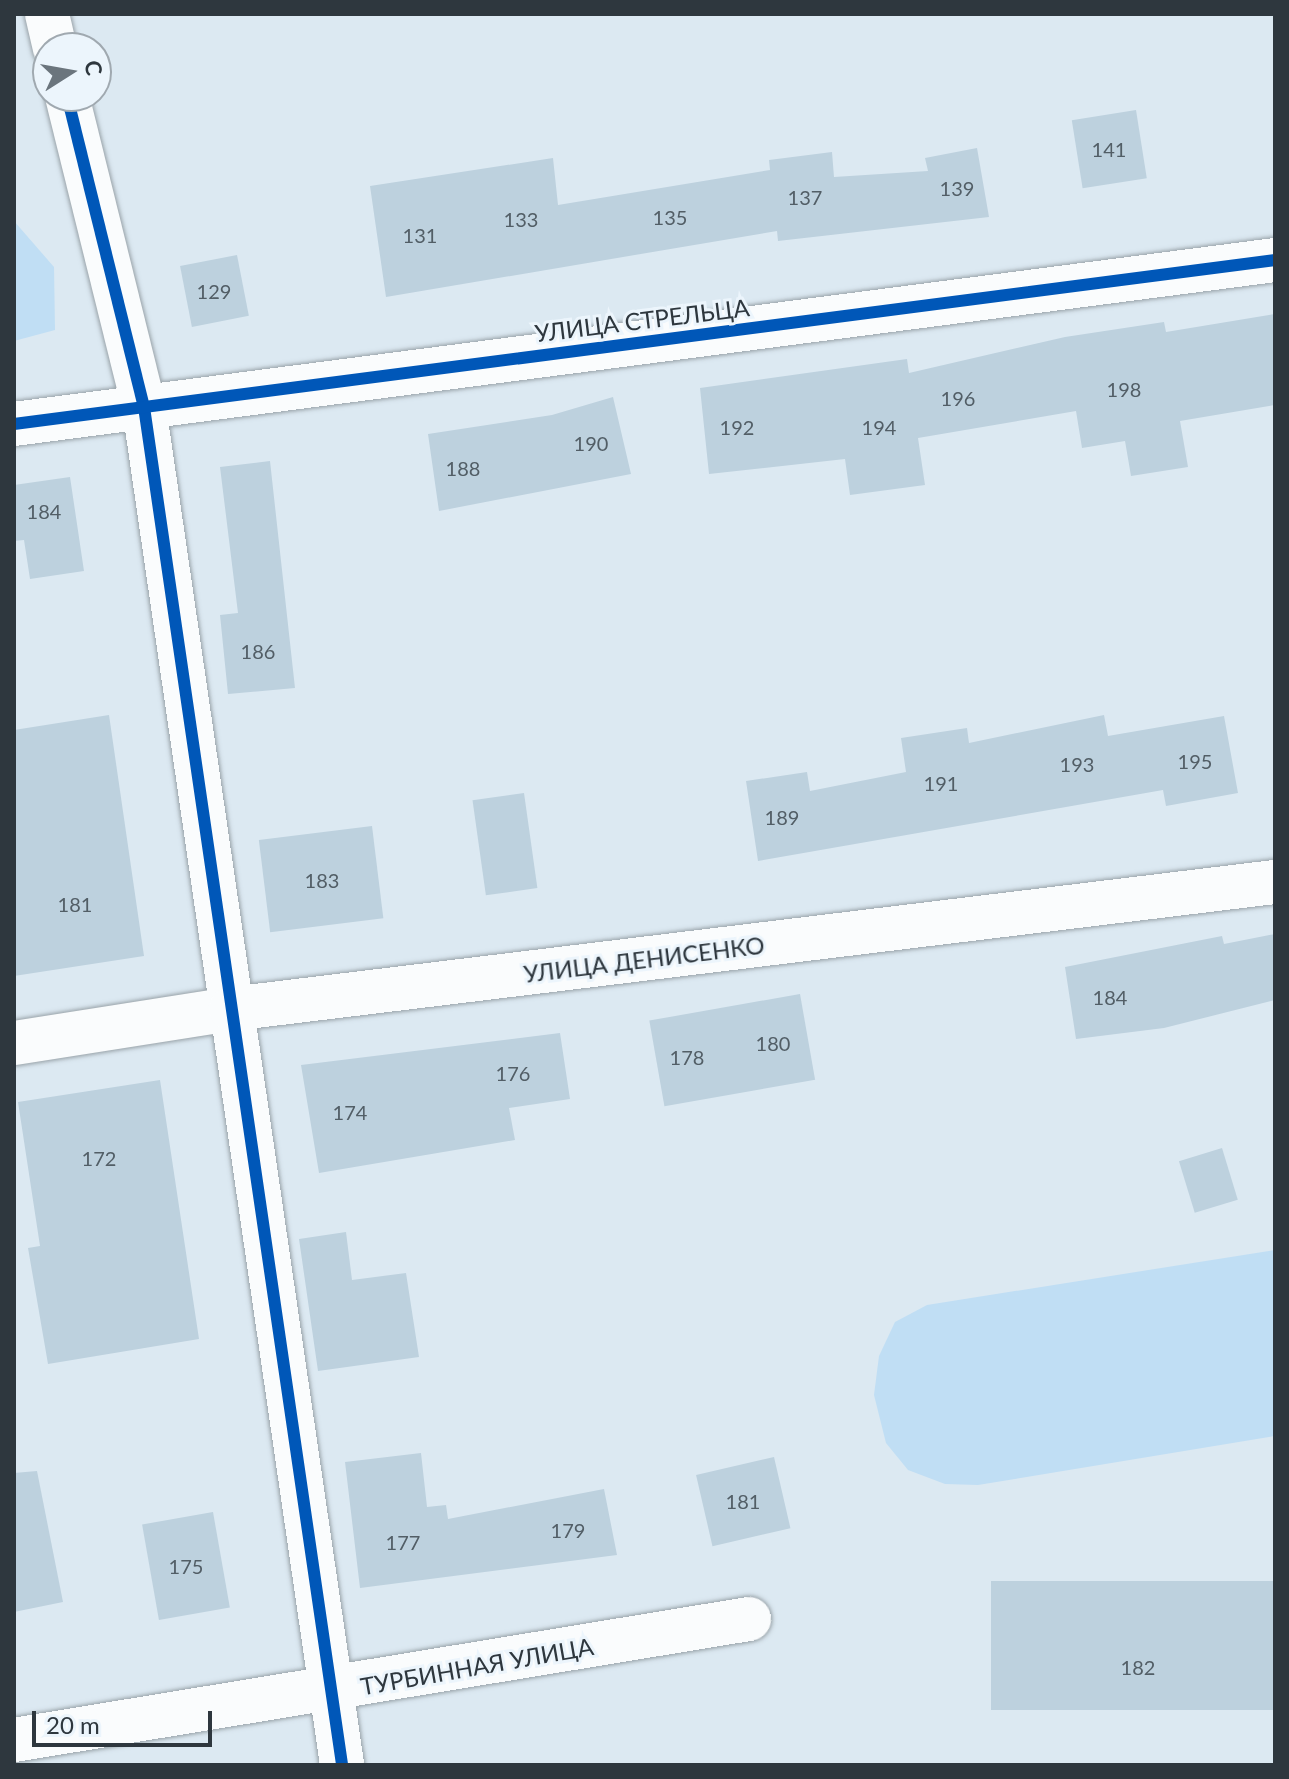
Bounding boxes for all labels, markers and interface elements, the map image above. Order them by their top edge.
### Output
north arrow [32,32,112,112]
text: С [79,58,109,77]
house number: 141 [1092,137,1126,161]
house number: 139 [940,176,974,200]
house number: 137 [788,185,822,209]
house number: 135 [653,205,687,229]
house number: 133 [504,207,538,231]
house number: 131 [403,223,437,247]
house number: 129 [197,279,231,303]
street label: УЛИЦА СТРЕЛЬЦА [533,293,751,347]
house number: 198 [1107,377,1141,401]
house number: 196 [941,386,975,410]
house number: 192 [720,415,754,439]
house number: 194 [862,415,896,439]
house number: 190 [574,431,608,455]
house number: 188 [446,456,480,480]
house number: 184 [27,499,61,523]
house number: 186 [241,639,275,663]
house number: 195 [1178,749,1212,773]
house number: 193 [1060,752,1094,776]
house number: 191 [924,771,958,795]
house number: 189 [765,805,799,829]
house number: 183 [305,868,339,892]
house number: 181 [58,892,92,916]
street label: УЛИЦА ДЕНИСЕНКО [522,930,766,988]
house number: 184 [1093,985,1127,1009]
house number: 180 [756,1031,790,1055]
house number: 178 [670,1045,704,1069]
house number: 176 [496,1061,530,1085]
house number: 174 [333,1100,367,1124]
house number: 172 [82,1146,116,1170]
house number: 181 [726,1489,760,1513]
house number: 179 [551,1518,585,1542]
house number: 177 [386,1530,420,1554]
house number: 175 [169,1554,203,1578]
street label: ТУРБИННАЯ УЛИЦА [358,1631,596,1701]
house number: 182 [1121,1655,1155,1679]
scale bar [36,1695,216,1745]
text: 20 m [46,1710,100,1739]

